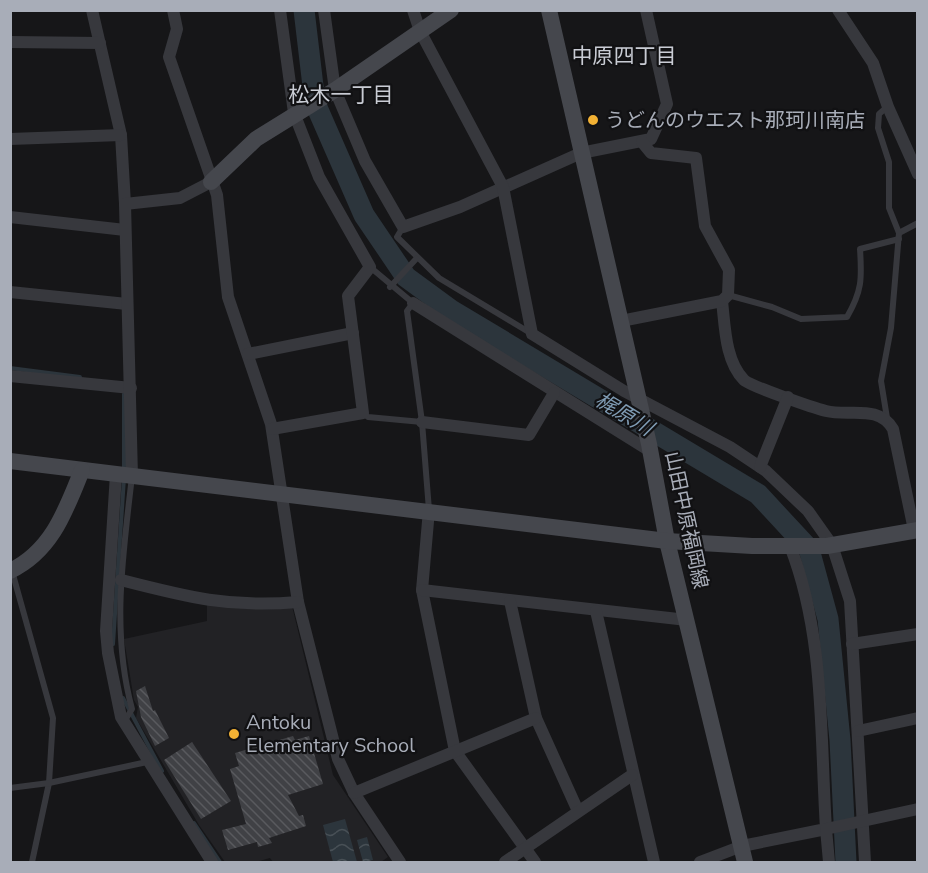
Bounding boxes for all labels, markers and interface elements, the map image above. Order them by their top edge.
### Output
district label: 中原四丁目 [572,42,677,70]
district label: 松木一丁目 [289,81,394,109]
place label: うどんのウエスト那珂川南店 [605,107,865,134]
marker: うどんのウエスト那珂川南店 [586,113,600,127]
water label: 梶原川 [590,386,660,443]
street label: 山田中原福岡線 [659,449,714,591]
place label: Antoku Elementary School [246,709,415,759]
marker: Antoku Elementary School [227,727,241,741]

